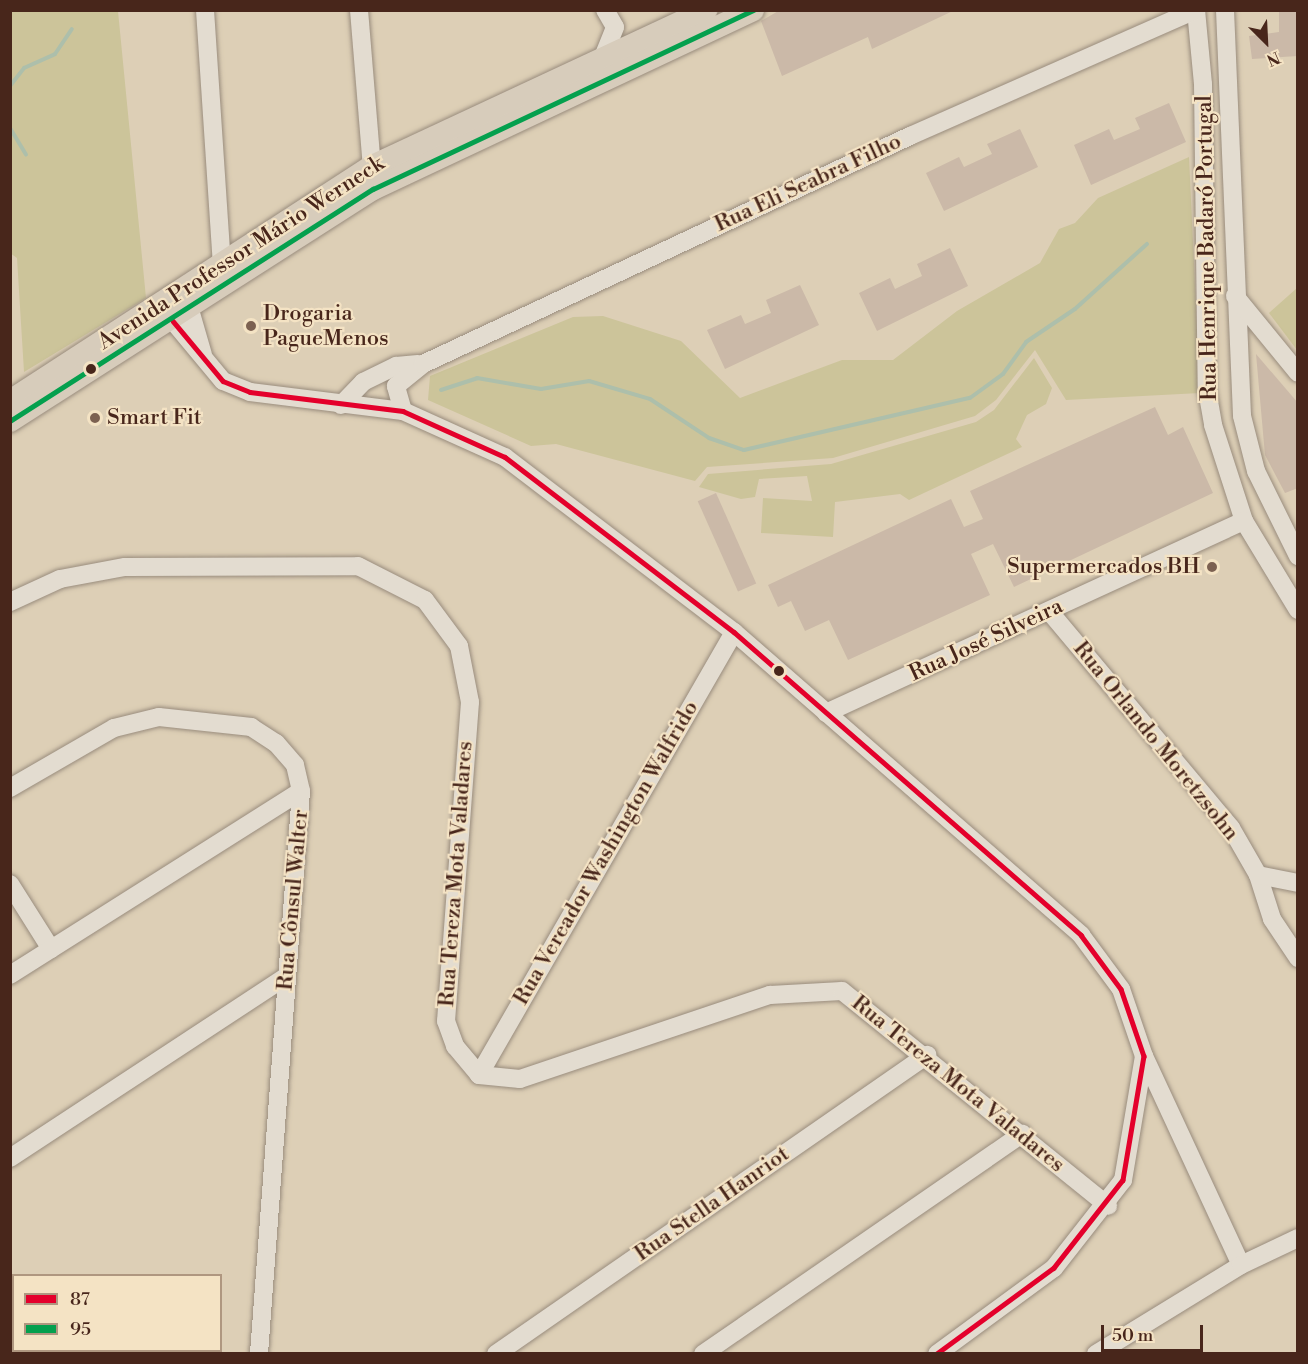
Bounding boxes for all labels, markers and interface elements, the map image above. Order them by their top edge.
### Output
north arrow [1236,12,1296,72]
text: N [1263,47,1283,70]
street label: Rua Henrique Badaró Portugal [1191,95,1223,401]
street label: Rua Eli Seabra Filho [710,128,906,238]
street label: Avenida Professor Mário Werneck [93,150,389,356]
place label: Drogaria PagueMenos [263,300,389,352]
marker: Drogaria PagueMenos [244,319,258,333]
unlabelled marker [85,363,97,375]
place label: Smart Fit [107,405,201,431]
marker: Smart Fit [88,411,102,425]
place label: Supermercados BH [1007,554,1200,580]
marker: Supermercados BH [1205,560,1219,574]
street label: Rua José Silveira [905,593,1067,687]
street label: Rua Orlando Moretzsohn [1067,636,1245,846]
unlabelled marker [773,665,785,677]
street label: Rua Vereador Washington Walfrido [508,696,704,1010]
street label: Rua Tereza Mota Valadares [434,740,478,1008]
street label: Rua Cônsul Walter [272,808,314,992]
street label: Rua Tereza Mota Valadares [846,990,1070,1178]
street label: Rua Stella Hanriot [630,1141,794,1267]
legend [12,1274,222,1352]
text: 87 [70,1288,90,1311]
scale bar [1104,1313,1206,1351]
text: 95 [70,1318,91,1341]
text: 50 m [1112,1324,1153,1347]

